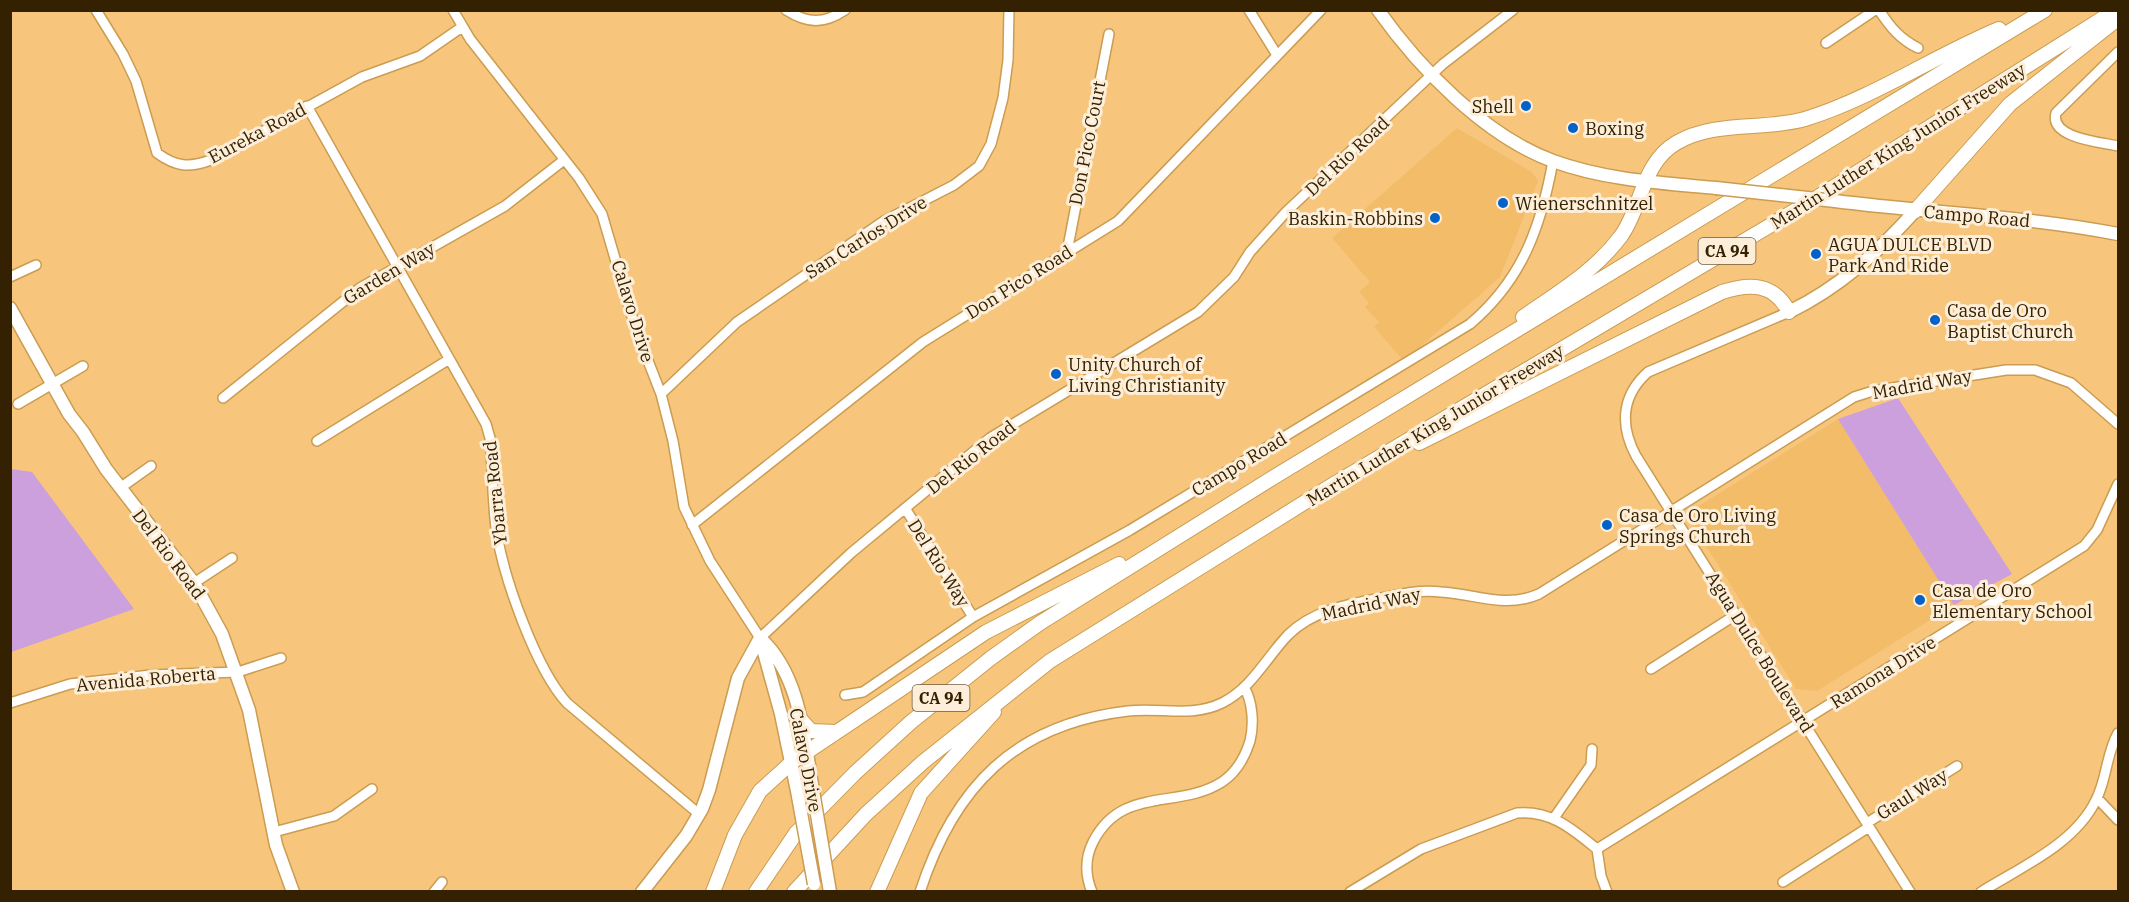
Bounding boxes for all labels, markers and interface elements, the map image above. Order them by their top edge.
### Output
street label: Martin Luther King Junior Freeway [1766,58,2030,234]
street label: Don Pico Court [1064,79,1110,207]
place label: Shell [1472,95,1514,118]
street label: Eureka Road [204,98,310,168]
marker: Shell [1519,99,1533,113]
street label: Del Rio Road [1300,111,1394,201]
place label: Boxing [1585,117,1644,140]
marker: Boxing [1566,121,1580,135]
street label: San Carlos Drive [801,190,931,284]
place label: Wienerschnitzel [1515,192,1653,215]
marker: Wienerschnitzel [1496,196,1510,210]
street label: Campo Road [1923,200,2031,232]
place label: Baskin-Robbins [1288,207,1423,230]
marker: Baskin-Robbins [1428,211,1442,225]
place label: AGUA DULCE BLVD Park And Ride [1828,233,1992,277]
street label: Garden Way [339,236,439,309]
road number: CA 94 [1698,238,1756,264]
street label: Don Pico Road [961,240,1077,324]
marker: AGUA DULCE BLVD Park And Ride [1809,247,1823,261]
street label: Calavo Drive [607,257,659,365]
place label: Casa de Oro Baptist Church [1947,299,2074,343]
marker: Casa de Oro Baptist Church [1928,313,1942,327]
street label: Martin Luther King Junior Freeway [1302,339,1568,511]
place label: Unity Church of Living Christianity [1068,353,1226,397]
street label: Madrid Way [1870,364,1974,404]
marker: Unity Church of Living Christianity [1049,367,1063,381]
street label: Del Rio Road [922,415,1020,499]
street label: Campo Road [1187,427,1291,501]
street label: Ybarra Road [478,440,512,546]
street label: Del Rio Road [128,504,210,604]
place label: Casa de Oro Living Springs Church [1619,504,1776,548]
street label: Del Rio Way [903,515,975,612]
marker: Casa de Oro Living Springs Church [1600,518,1614,532]
street label: Agua Dulce Boulevard [1701,567,1819,737]
place label: Casa de Oro Elementary School [1932,579,2092,623]
street label: Madrid Way [1319,582,1423,626]
marker: Casa de Oro Elementary School [1913,593,1927,607]
street label: Ramona Drive [1826,630,1940,714]
street label: Avenida Roberta [75,661,217,697]
road number: CA 94 [912,685,970,711]
street label: Calavo Drive [785,706,827,814]
street label: Gaul Way [1872,763,1952,825]

